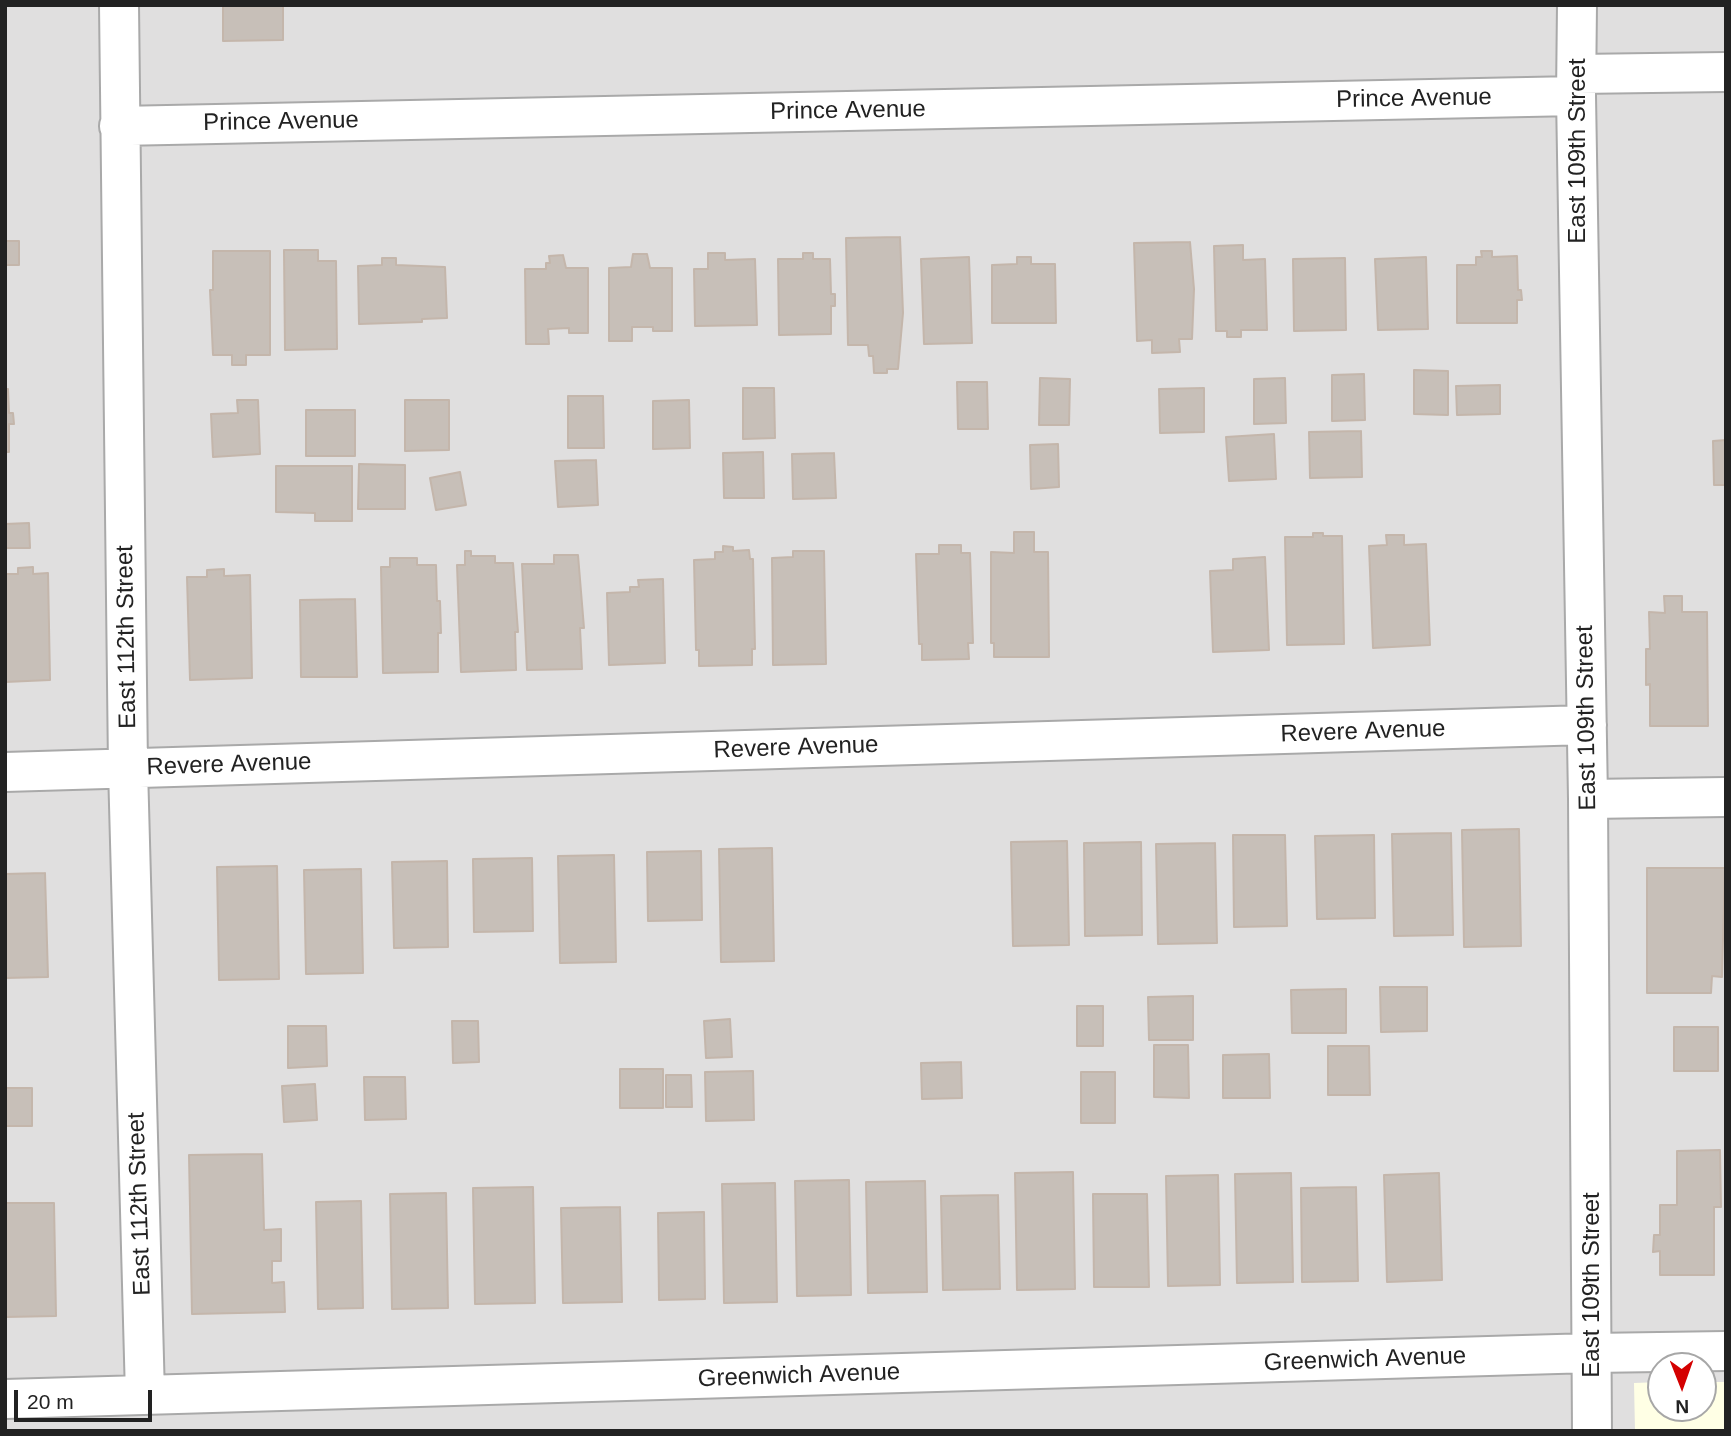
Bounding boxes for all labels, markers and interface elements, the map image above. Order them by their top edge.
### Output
street label: East 109th Street [1564,58,1592,244]
street label: Prince Avenue [1336,83,1492,115]
street label: Prince Avenue [770,95,926,127]
street label: Prince Avenue [203,106,359,138]
street label: East 112th Street [111,545,143,729]
street label: East 109th Street [1571,625,1603,811]
street label: Revere Avenue [1280,715,1446,749]
street label: Revere Avenue [713,731,879,765]
street label: Revere Avenue [146,748,312,782]
street label: East 112th Street [122,1112,158,1296]
street label: East 109th Street [1578,1192,1606,1378]
street label: Greenwich Avenue [1263,1342,1467,1378]
north arrow [1647,1352,1717,1422]
street label: Greenwich Avenue [697,1358,901,1394]
scale bar [18,1376,156,1420]
text: 20 m [27,1390,74,1413]
text: N [1675,1396,1689,1417]

